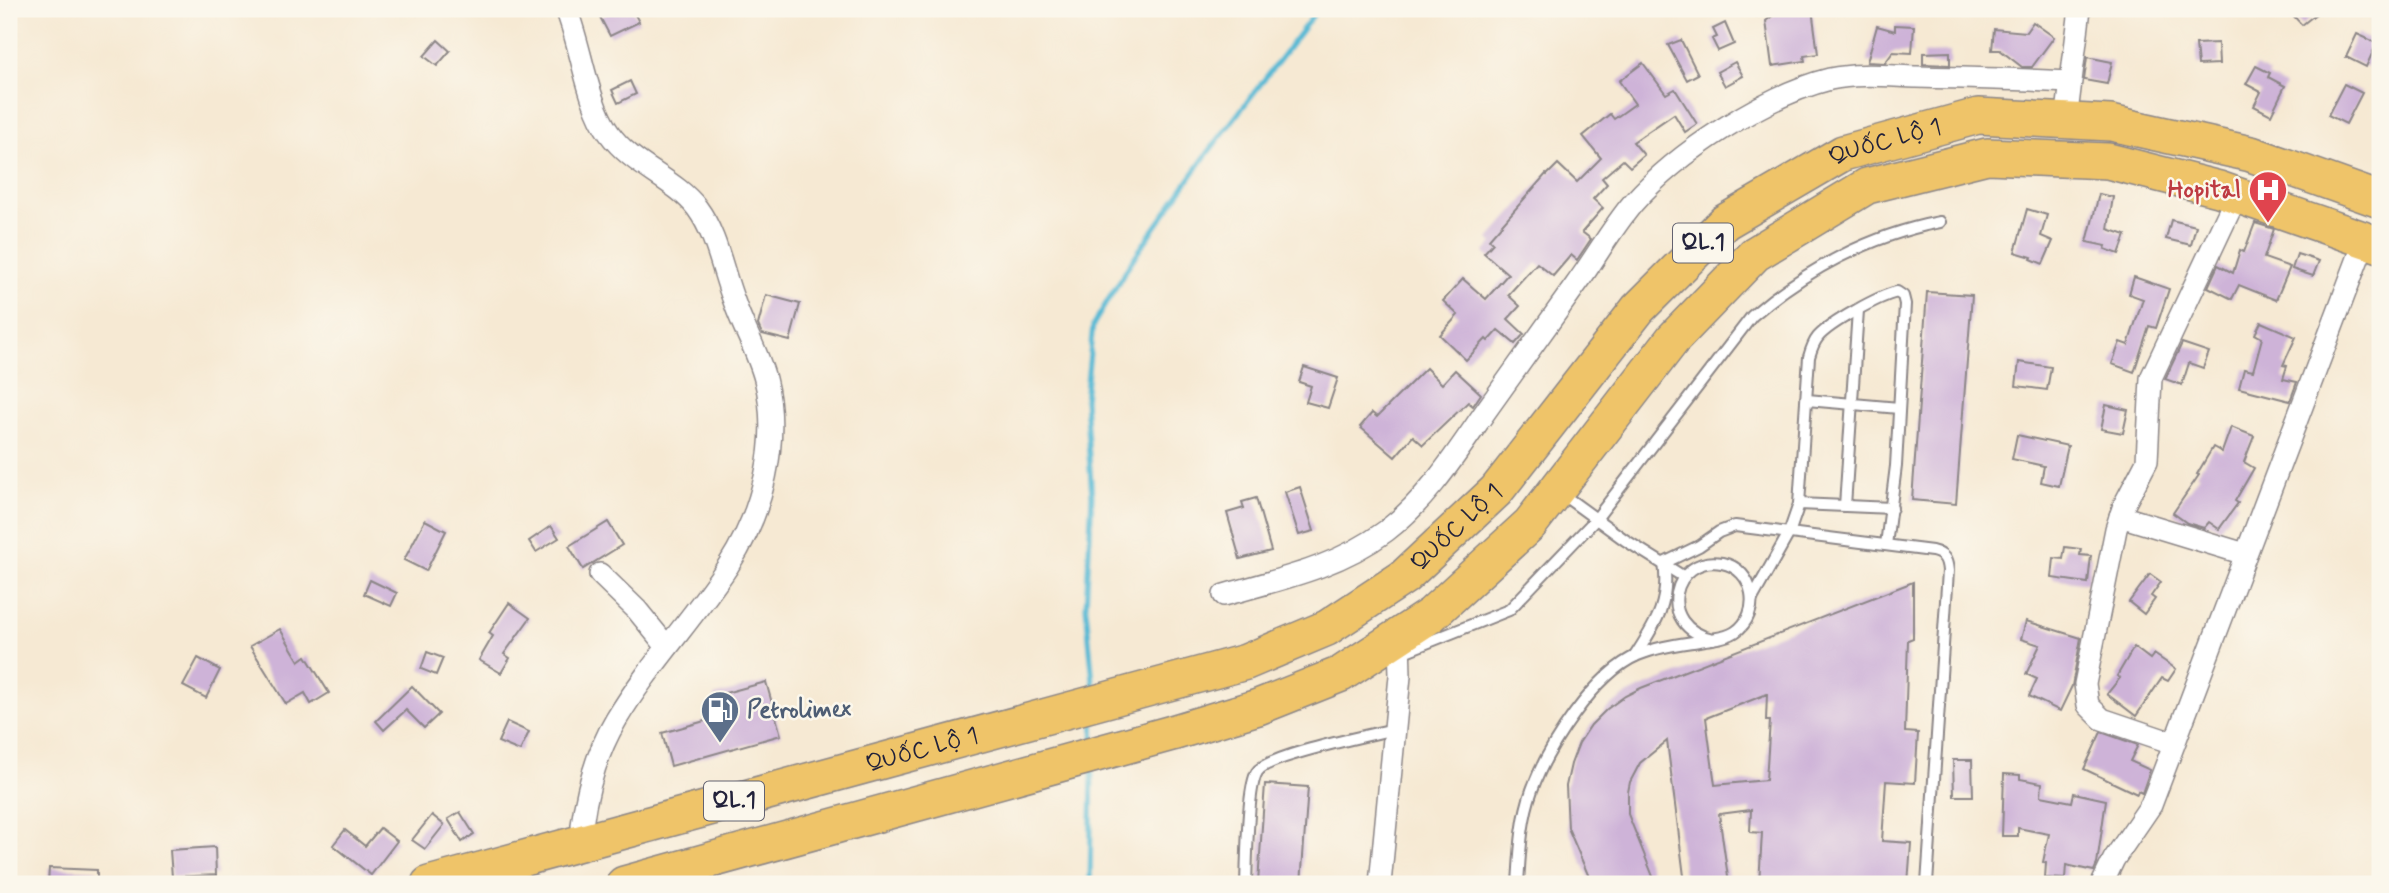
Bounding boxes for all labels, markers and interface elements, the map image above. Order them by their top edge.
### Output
street label: QUỐC LỘ 1 [1823,111,1945,173]
hospital icon: Hopital [2247,169,2289,224]
place label: Hopital [2168,175,2241,206]
road number: QL.1 [1673,224,1733,262]
street label: QUỐC LỘ 1 [1404,477,1509,578]
fuel station icon: Petrolimex [699,689,741,744]
place label: Petrolimex [747,695,852,726]
street label: QUỐC LỘ 1 [862,720,982,780]
road number: QL.1 [704,782,764,820]

